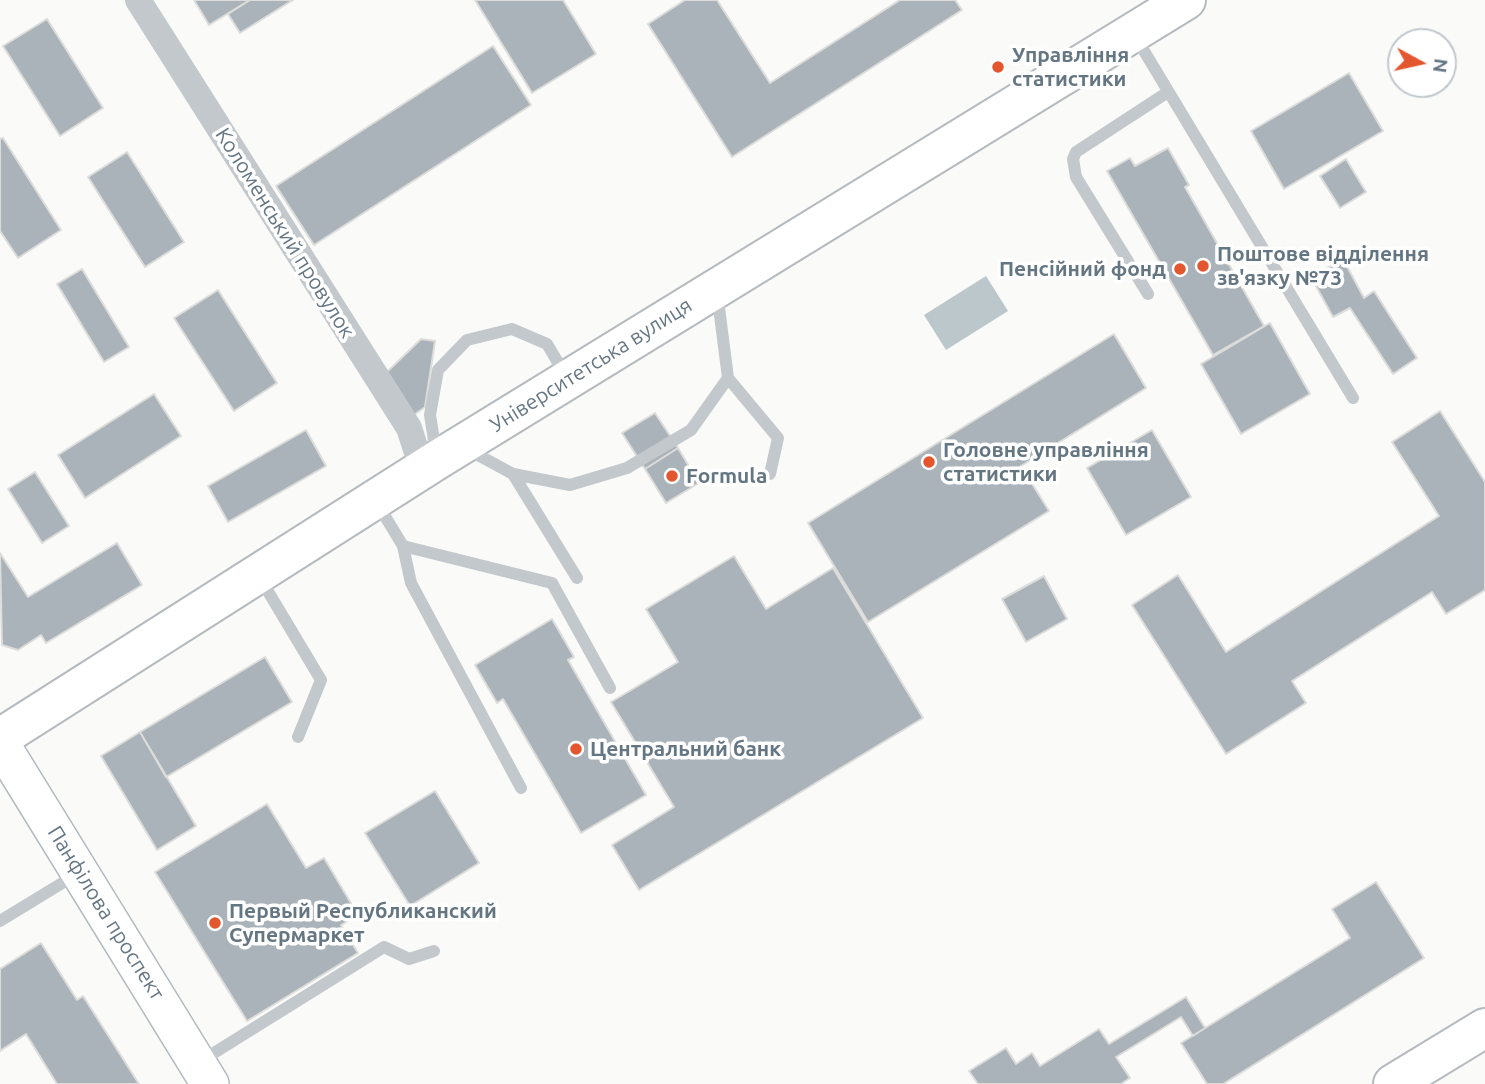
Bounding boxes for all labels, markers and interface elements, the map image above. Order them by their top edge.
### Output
north arrow [1387,28,1457,98]
place label: Управління статистики [1012,42,1129,92]
text: N [1429,57,1453,74]
marker: Управління статистики [990,59,1006,75]
street label: Коломенський провулок [210,123,360,343]
place label: Поштове відділення зв'язку №73 [1217,241,1429,291]
place label: Пенсійний фонд [999,256,1166,282]
marker: Поштове відділення зв'язку №73 [1195,258,1211,274]
marker: Пенсійний фонд [1172,261,1188,277]
street label: Університетська вулиця [485,292,697,438]
place label: Головне управління статистики [943,437,1149,487]
marker: Головне управління статистики [921,454,937,470]
place label: Formula [686,463,767,489]
marker: Formula [664,468,680,484]
place label: Центральний банк [590,736,781,762]
marker: Центральний банк [568,741,584,757]
street label: Панфілова проспект [42,821,170,1005]
place label: Первый Республиканский Супермаркет [229,898,497,948]
marker: Первый Республиканский Супермаркет [207,915,223,931]

